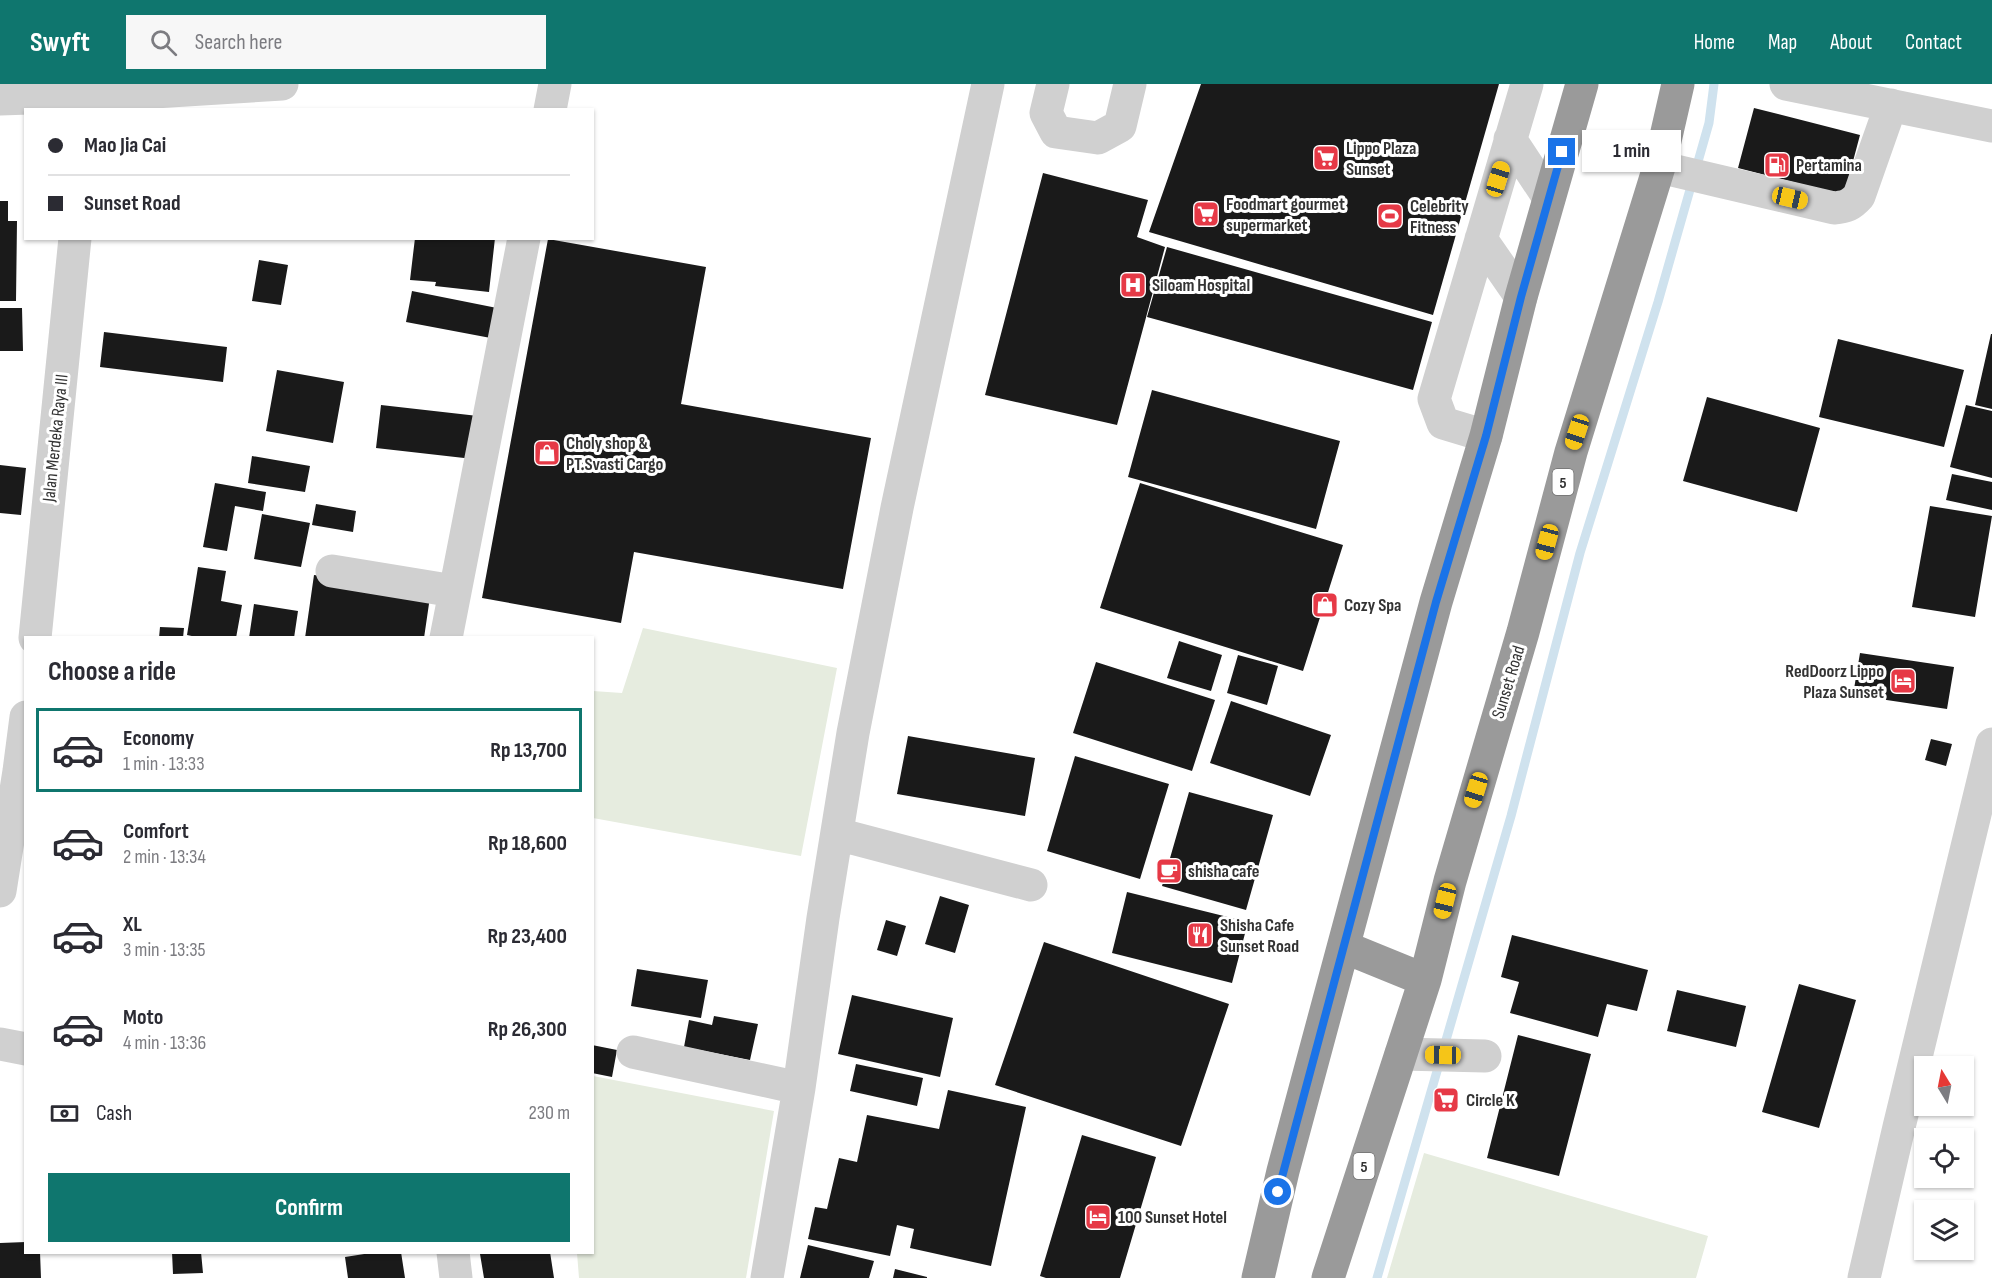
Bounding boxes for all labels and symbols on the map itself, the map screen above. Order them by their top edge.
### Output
callout: 1 min [1583,131,1682,173]
place label: Lippo Plaza Sunset [1346,138,1416,180]
route end [1548,138,1575,165]
supermarket icon: Lippo Plaza Sunset [1311,143,1341,173]
fuel station icon: Pertamina [1762,150,1792,180]
place label: Pertamina [1796,155,1862,176]
car [1484,159,1512,199]
car [1770,185,1810,211]
place label: Foodmart gourmet supermarket [1226,194,1345,236]
place label: Celebrity Fitness [1410,196,1469,238]
supermarket icon: Foodmart gourmet supermarket [1191,199,1221,229]
sports icon: Celebrity Fitness [1375,201,1405,231]
hospital icon: Siloam Hospital [1118,270,1148,300]
place label: Siloam Hospital [1152,275,1250,296]
street label: Jalan Merdeka Raya III [38,373,73,504]
car [1563,412,1591,452]
place label: Choly shop & PT.Svasti Cargo [566,433,664,475]
shop icon: Choly shop & PT.Svasti Cargo [532,438,562,468]
road number: 5 [1552,469,1574,495]
car [1534,522,1560,562]
shop icon: Cozy Spa [1310,590,1340,620]
place label: Cozy Spa [1344,595,1401,616]
street label: Sunset Road [1487,643,1529,721]
place label: RedDoorz Lippo Plaza Sunset [1785,661,1884,703]
hotel icon: RedDoorz Lippo Plaza Sunset [1888,666,1918,696]
car [1462,770,1490,810]
cafe icon: shisha cafe [1154,856,1184,886]
place label: shisha cafe [1188,861,1259,882]
car [1432,881,1458,921]
place label: Shisha Cafe Sunset Road [1220,915,1299,957]
restaurant icon: Shisha Cafe Sunset Road [1185,920,1215,950]
car [1425,1046,1461,1064]
north arrow [1914,1056,1974,1116]
supermarket icon: Circle K [1431,1085,1461,1115]
place label: Circle K [1466,1090,1515,1111]
road number: 5 [1354,1153,1374,1179]
route start [1264,1178,1291,1205]
hotel icon: 100 Sunset Hotel [1083,1202,1113,1232]
place label: 100 Sunset Hotel [1118,1207,1227,1228]

